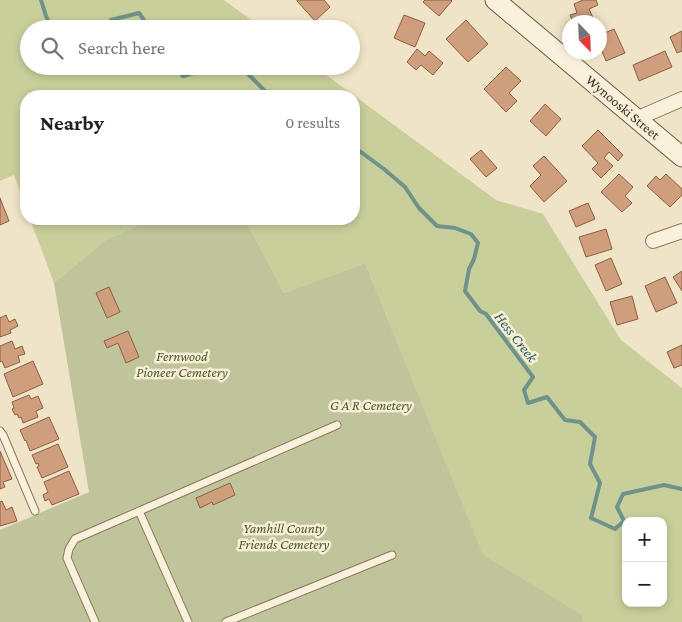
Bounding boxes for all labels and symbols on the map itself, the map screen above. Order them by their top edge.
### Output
north arrow [562,15,607,60]
street label: Wynooski Street [583,71,664,143]
water label: Hess Creek [491,309,541,366]
park label: Fernwood Pioneer Cemetery [136,348,228,380]
park label: G A R Cemetery [330,397,412,413]
park label: Yamhill County Friends Cemetery [239,520,330,552]

